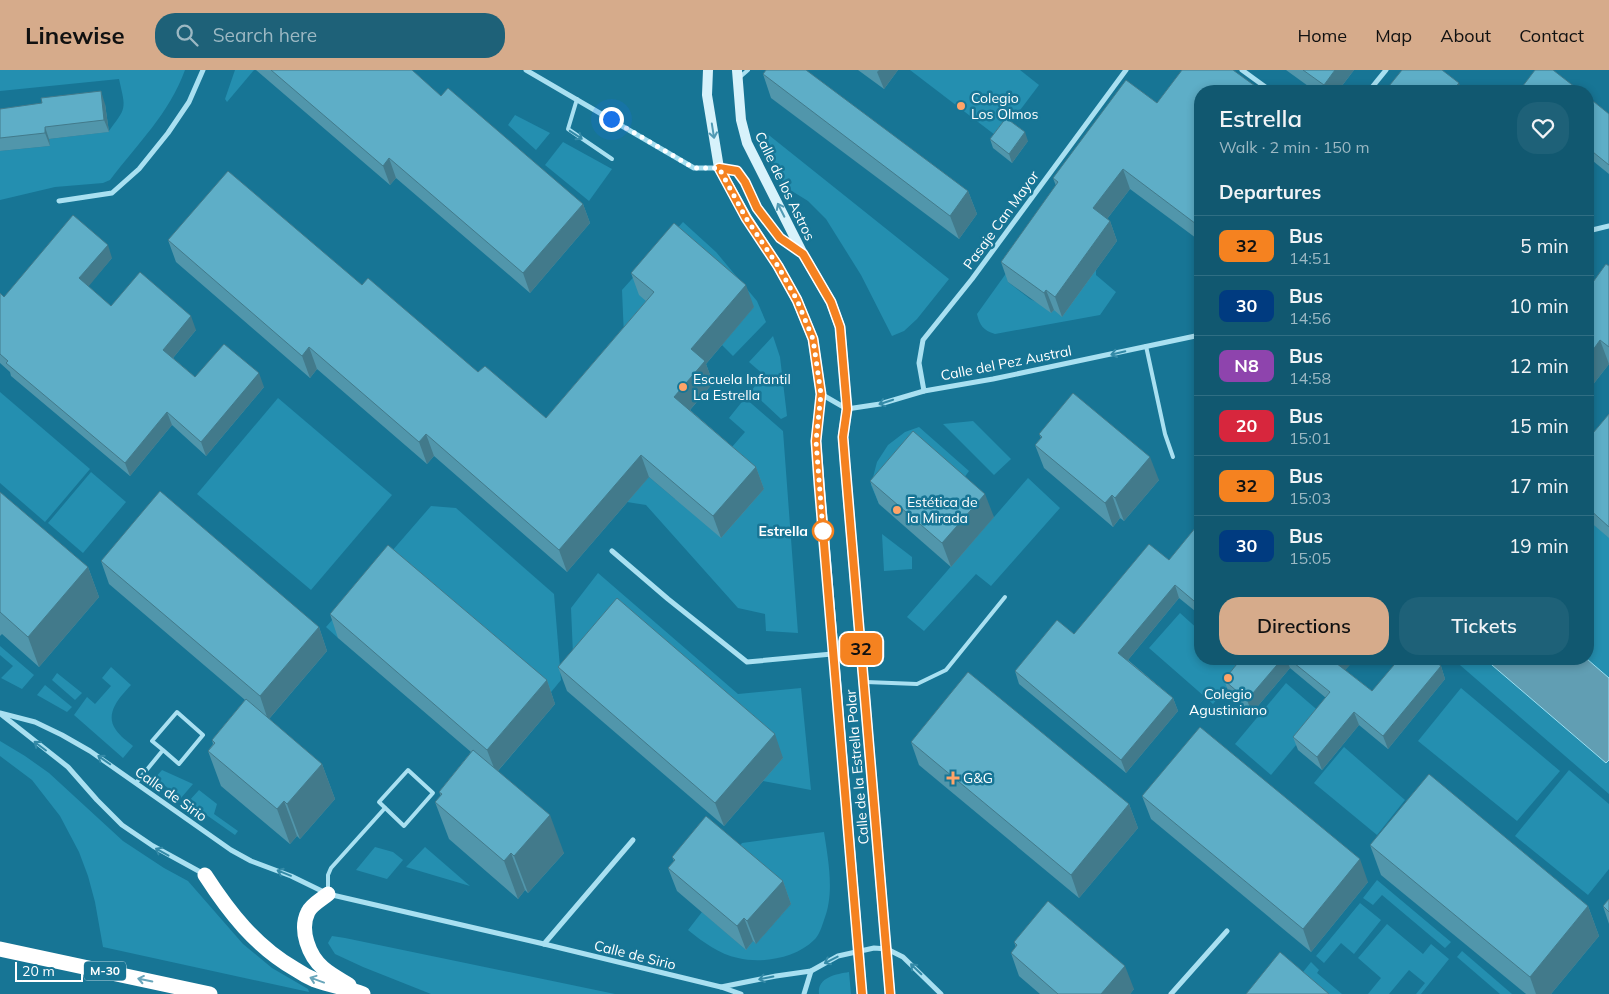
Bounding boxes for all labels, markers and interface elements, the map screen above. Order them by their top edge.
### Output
search box [155,13,505,58]
text: Linewise [25,20,125,50]
icon: search [173,21,201,49]
text: Search here [213,23,317,47]
text: Home [1297,24,1347,47]
text: Map [1375,24,1412,47]
text: About [1440,24,1491,47]
text: Contact [1519,24,1584,47]
place label: Colegio Los Olmos [971,89,1039,123]
marker: Colegio Los Olmos [955,100,967,112]
button: heart [1517,102,1569,154]
text: Estrella [1219,103,1302,133]
your location [599,107,624,132]
one-way arrow [709,123,719,139]
street label: Calle de los Astros [751,128,819,244]
one-way arrow [569,131,583,141]
text: Walk · 2 min · 150 m [1219,137,1370,157]
street label: Pasaje Can Mayor [959,166,1043,273]
text: Departures [1219,180,1321,204]
one-way arrow [776,203,786,218]
text: Bus [1289,224,1323,248]
text: 32 [1236,234,1257,257]
text: 5 min [1520,234,1569,258]
text: 14:51 [1289,248,1331,268]
text: Bus [1289,284,1323,308]
text: 30 [1236,294,1257,317]
text: 10 min [1509,294,1569,318]
text: 14:56 [1289,308,1331,328]
street label: Calle del Pez Austral [939,341,1073,385]
text: Bus [1289,344,1323,368]
one-way arrow [1111,348,1127,358]
text: N8 [1234,354,1259,377]
text: 12 min [1509,354,1569,378]
text: 14:58 [1289,368,1331,388]
place label: Escuela Infantil La Estrella [693,370,791,404]
marker: Escuela Infantil La Estrella [677,381,689,393]
one-way arrow [878,397,894,407]
text: Bus [1289,404,1323,428]
text: 20 [1236,414,1257,437]
text: 15 min [1509,414,1569,438]
text: 15:01 [1289,428,1331,448]
text: Bus [1289,464,1323,488]
text: 32 [1236,474,1257,497]
text: 17 min [1509,474,1569,498]
text: 15:03 [1289,488,1331,508]
place label: Estética de la Mirada [907,493,978,527]
marker: Estética de la Mirada [891,504,903,516]
marker: Estrella [812,520,834,542]
place label: Estrella [758,522,808,540]
text: Bus [1289,524,1323,548]
text: 30 [1236,534,1257,557]
text: 19 min [1509,534,1569,558]
text: 15:05 [1289,548,1331,568]
button: Directions [1219,597,1389,655]
button: Tickets [1399,597,1569,655]
line badge: 32 [838,633,884,665]
text: 32 [850,637,872,660]
marker: Colegio Agustiniano [1222,672,1234,684]
place label: Colegio Agustiniano [1189,685,1267,719]
street label: Calle de la Estrella Polar [841,688,873,845]
one-way arrow [33,741,47,751]
one-way arrow [97,755,111,765]
street label: Calle de Sirio [132,763,210,825]
place label: G&G [963,769,993,787]
marker: G&G [947,772,959,784]
one-way arrow [155,847,170,857]
one-way arrow [277,868,292,878]
street label: Calle de Sirio [592,936,678,974]
one-way arrow [824,956,839,965]
scale bar [15,959,82,982]
road number: M-30 [84,961,126,980]
text: 20 m [22,962,55,980]
one-way arrow [910,963,922,976]
one-way arrow [758,974,774,983]
one-way arrow [138,975,154,984]
one-way arrow [310,975,325,984]

